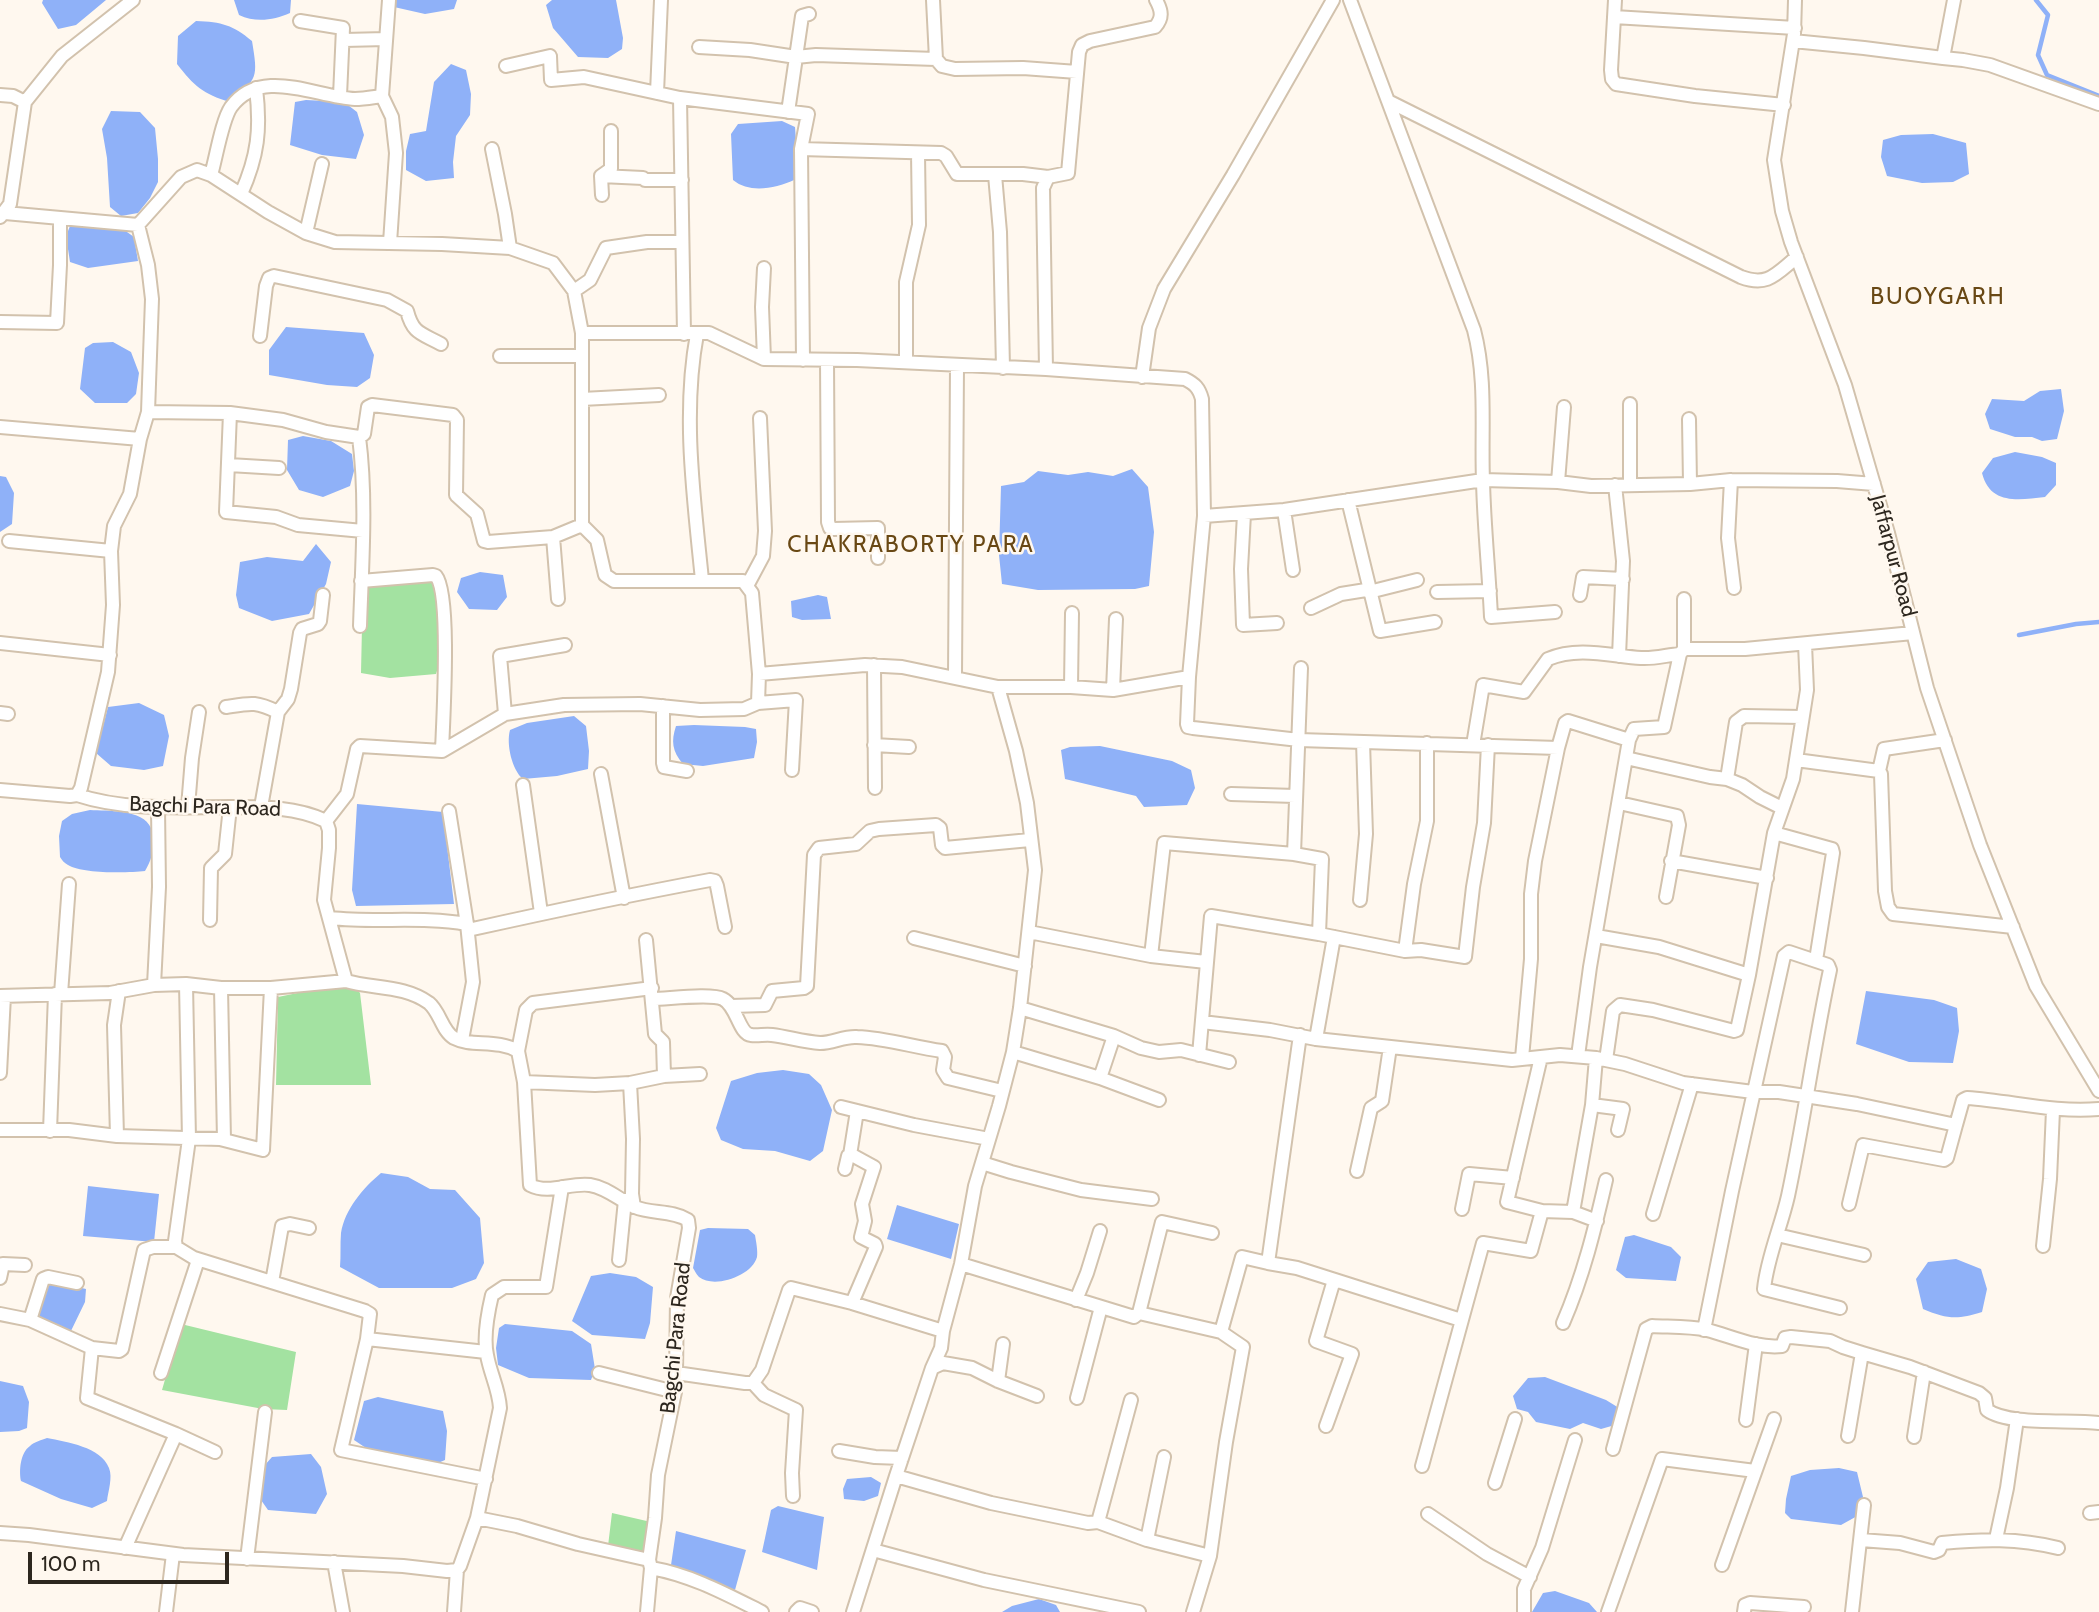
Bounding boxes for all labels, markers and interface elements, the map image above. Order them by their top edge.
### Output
district label: BUOYGARH [1871,283,2005,311]
street label: Jaffarpur Road [1865,492,1921,620]
district label: CHAKRABORTY PARA [789,531,1033,559]
street label: Bagchi Para Road [129,792,281,822]
street label: Bagchi Para Road [656,1261,696,1415]
scale bar [32,1538,233,1582]
text: 100 m [41,1551,100,1576]

